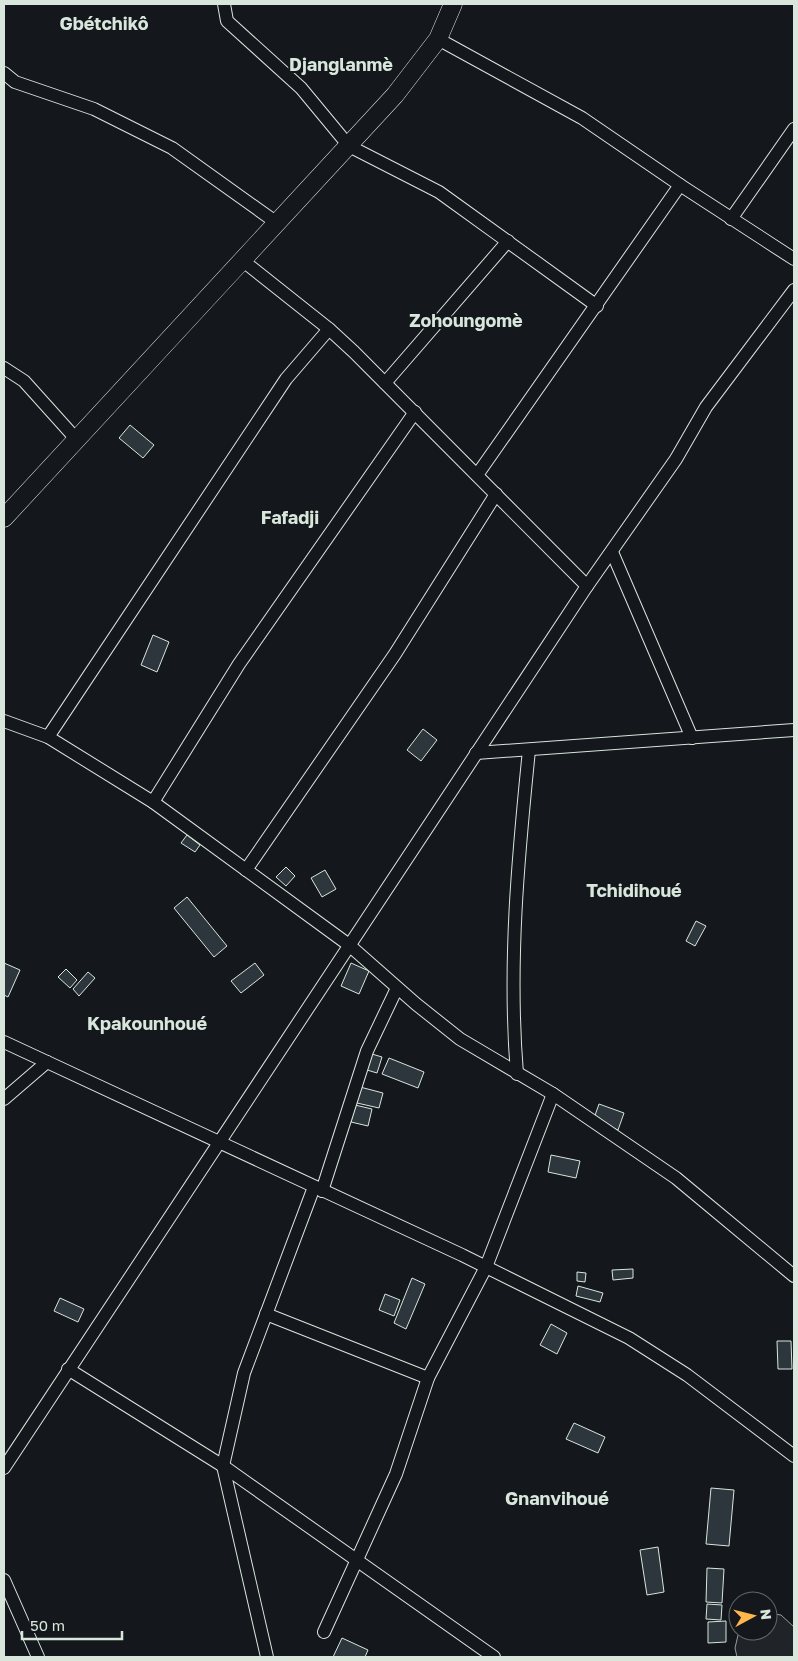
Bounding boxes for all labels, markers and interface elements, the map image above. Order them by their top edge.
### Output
district label: Gbétchikô [59,12,149,34]
district label: Djanglanmè [289,53,393,75]
district label: Zohoungomè [409,309,523,331]
district label: Fafadji [261,506,319,528]
district label: Tchidihoué [586,879,682,901]
district label: Kpakounhoué [87,1012,207,1034]
district label: Gnanvihoué [505,1487,609,1509]
north arrow [728,1591,778,1641]
scale bar [22,1608,122,1640]
text: N [757,1608,775,1621]
text: 50 m [30,1616,65,1634]

